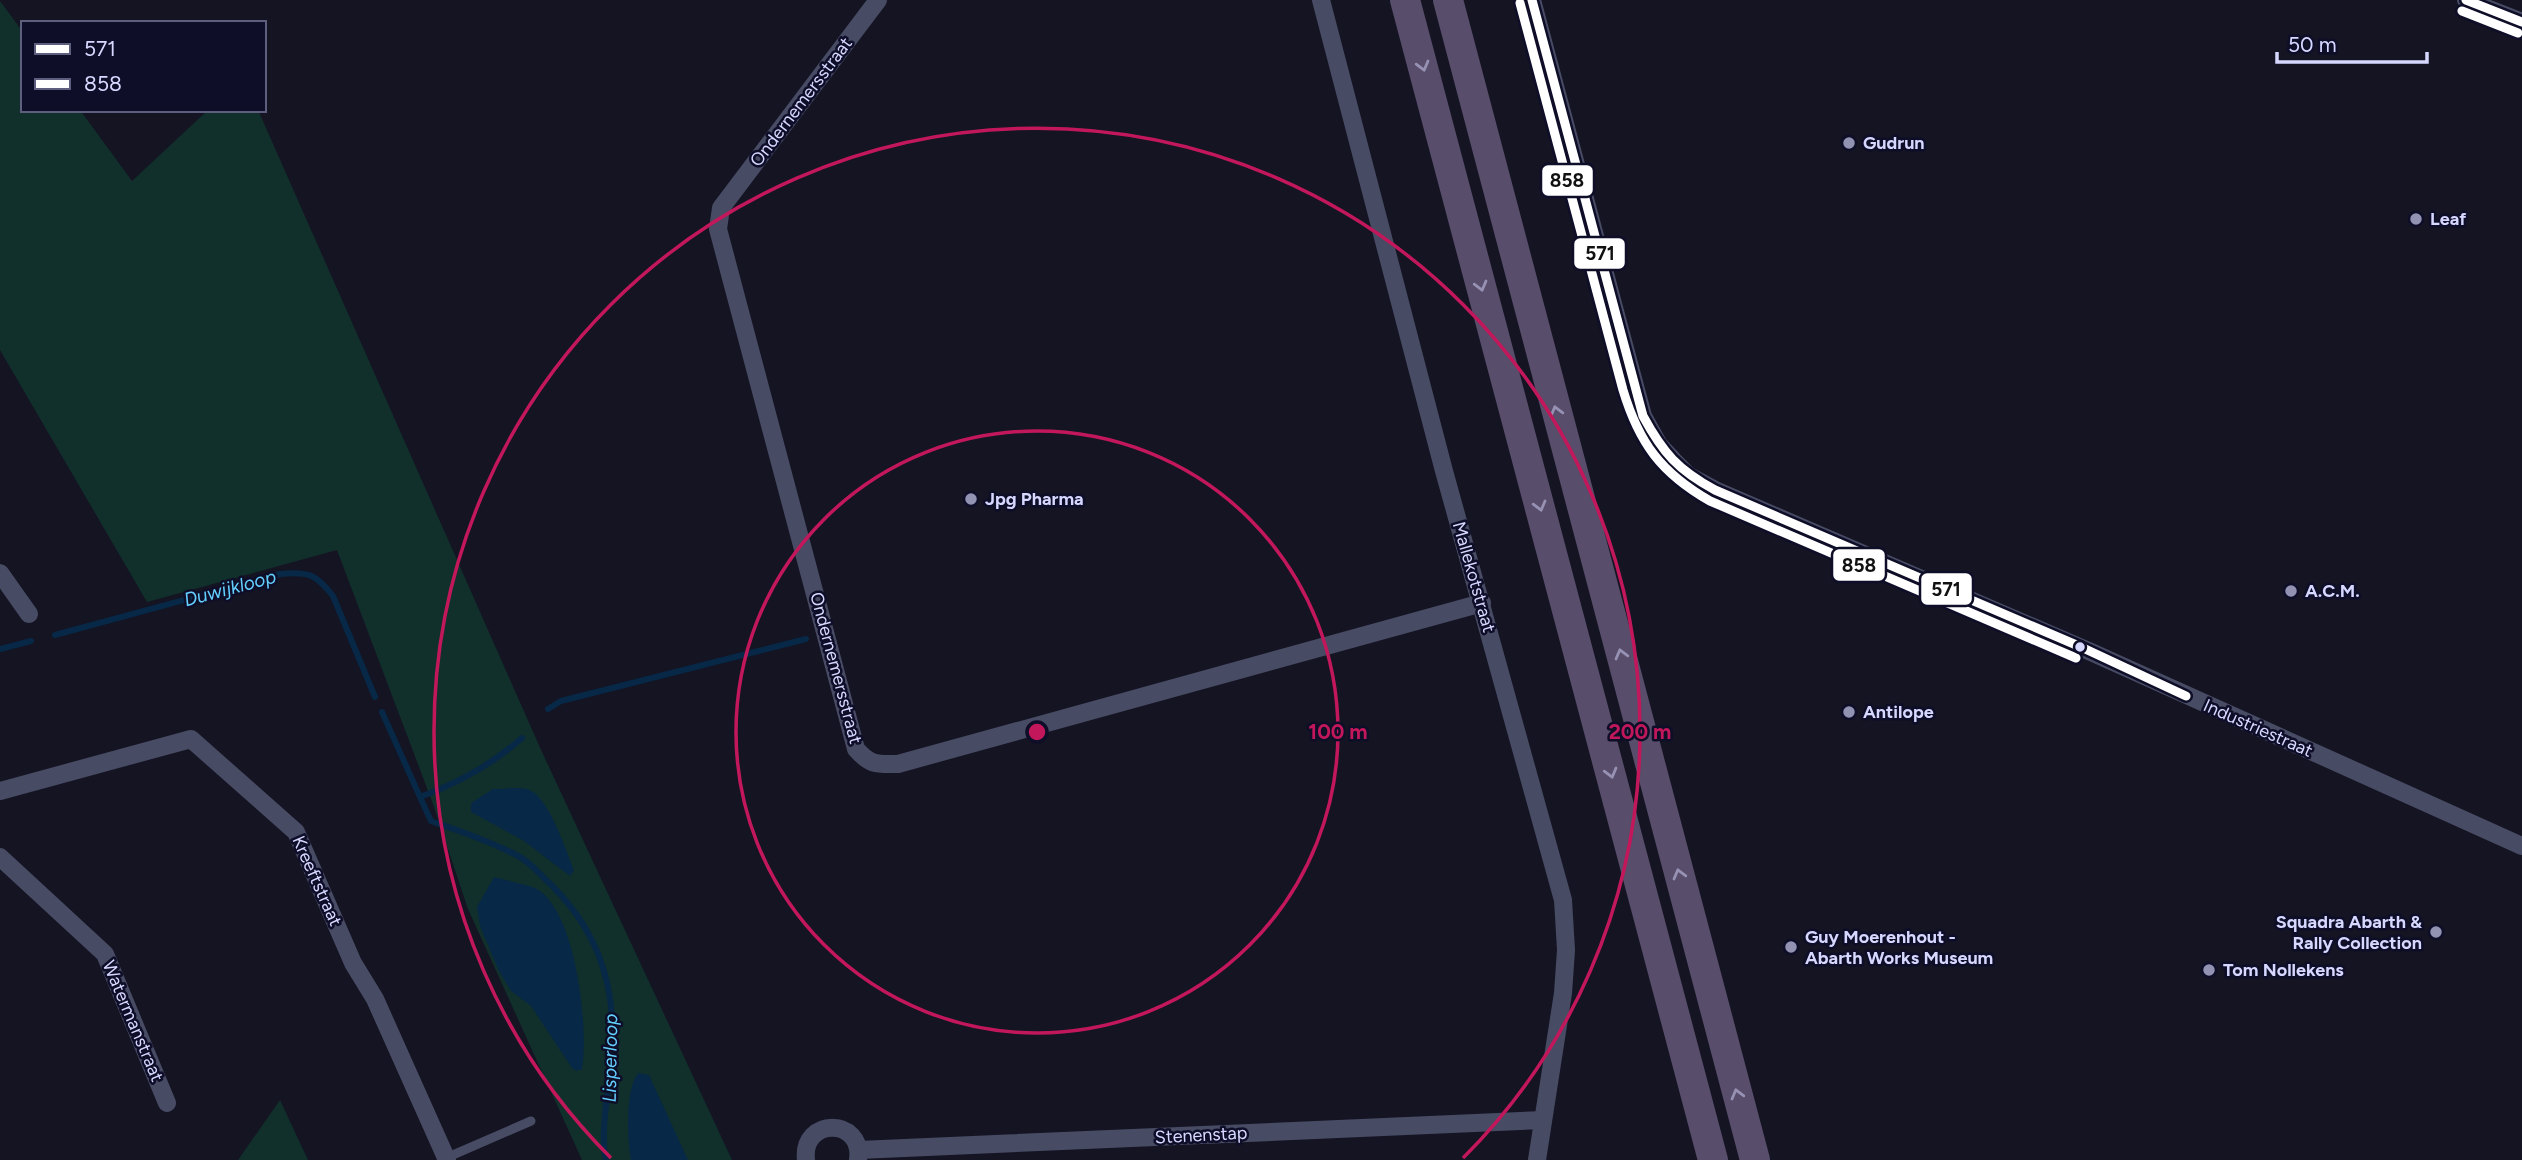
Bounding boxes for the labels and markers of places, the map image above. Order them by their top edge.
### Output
place label: Gudrun [1863,132,1925,154]
marker: Gudrun [1841,135,1857,151]
place label: Leaf [2430,208,2467,230]
marker: Leaf [2408,211,2424,227]
place label: Jpg Pharma [985,488,1084,510]
marker: Jpg Pharma [963,491,979,507]
place label: A.C.M. [2305,580,2360,602]
marker: A.C.M. [2283,583,2299,599]
unlabelled marker [2073,640,2087,654]
place label: Antilope [1863,701,1934,723]
marker: Antilope [1841,704,1857,720]
centre of rings [1025,720,1049,744]
place label: Squadra Abarth & Rally Collection [2276,911,2422,954]
marker: Squadra Abarth & Rally Collection [2428,924,2444,940]
place label: Guy Moerenhout - Abarth Works Museum [1805,926,1993,969]
marker: Guy Moerenhout - Abarth Works Museum [1783,939,1799,955]
place label: Tom Nollekens [2223,959,2344,981]
marker: Tom Nollekens [2201,962,2217,978]

